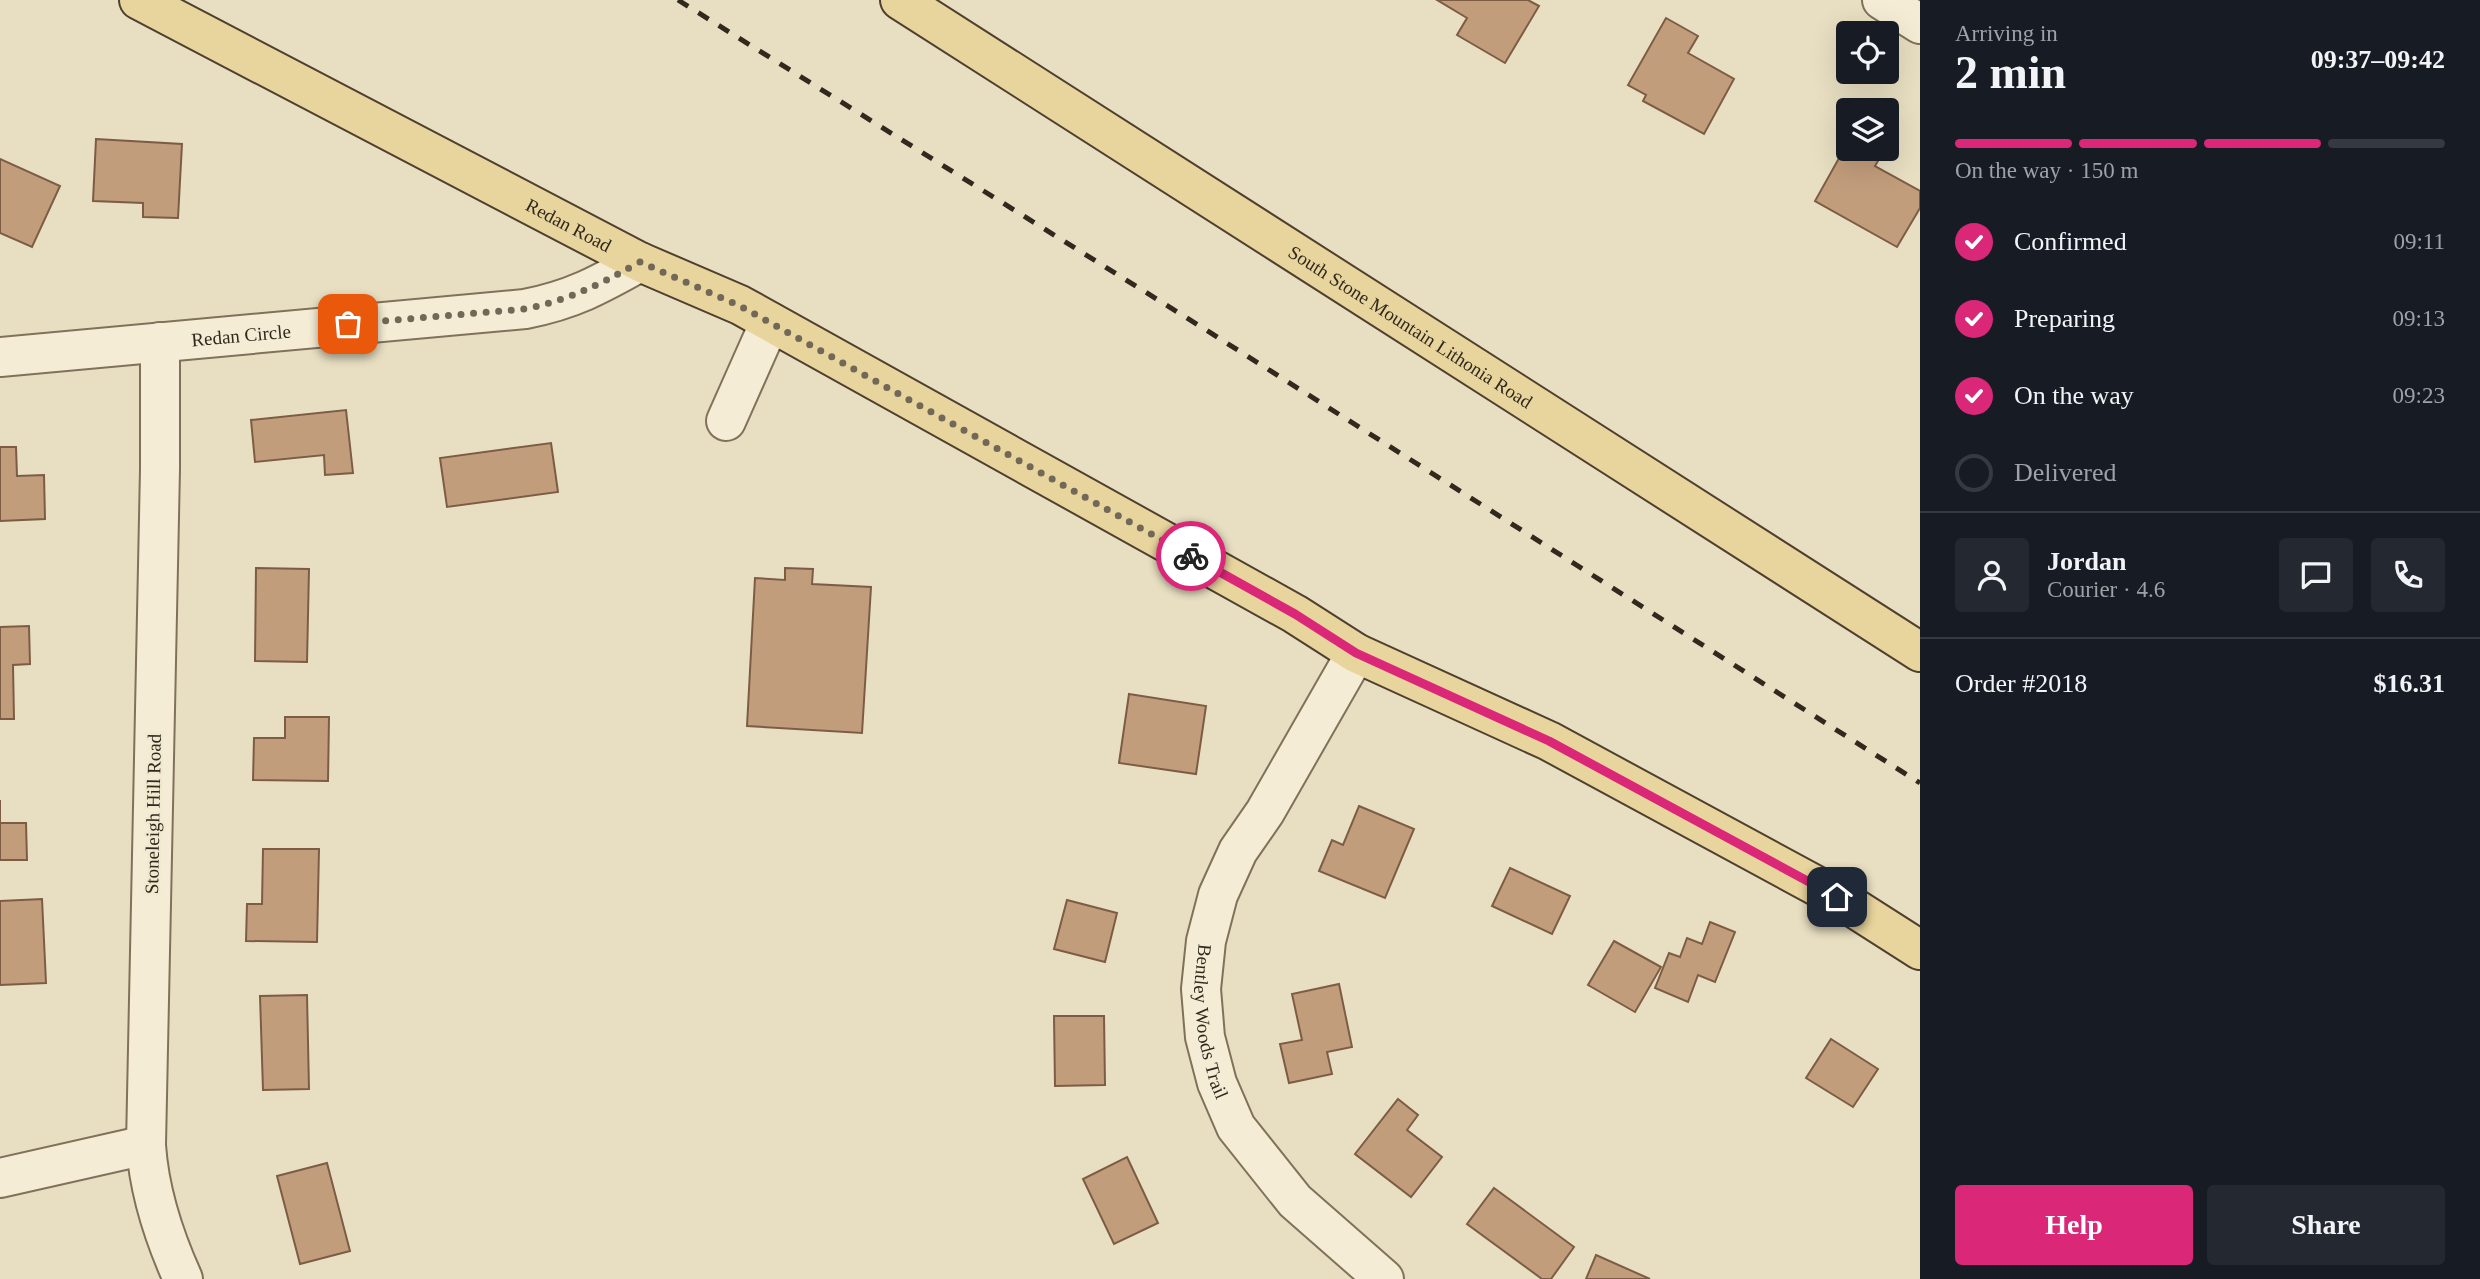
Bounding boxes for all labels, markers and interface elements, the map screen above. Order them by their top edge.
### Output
map controls [1836,21,1899,161]
button: locate [1836,21,1899,84]
text: Arriving in [1955,21,2058,46]
text: 09:37–09:42 [2311,45,2445,74]
text: 2 min [1955,47,2066,98]
button: layers [1836,98,1899,161]
text: On the way · 150 m [1955,158,2138,183]
street label: Redan Road [523,194,615,256]
icon: check [1955,223,1993,261]
text: Confirmed [2014,227,2127,256]
text: 09:11 [2393,229,2445,254]
street label: South Stone Mountain Lithonia Road [1285,241,1537,412]
pin [318,294,378,354]
icon: check [1955,300,1993,338]
text: Preparing [2014,304,2115,333]
icon: bag [329,305,367,343]
text: 09:13 [2393,306,2445,331]
street label: Redan Circle [190,320,292,350]
icon: check [1955,377,1993,415]
text: On the way [2014,381,2134,410]
text: 09:23 [2393,383,2445,408]
text: Delivered [2014,458,2117,487]
courier [1156,521,1226,591]
icon: bike [1172,537,1210,575]
button: person [1955,538,2029,612]
button: chat [2279,538,2353,612]
button: phone [2371,538,2445,612]
text: Jordan [2047,547,2126,576]
text: Courier · 4.6 [2047,577,2165,602]
text: Order #2018 [1955,669,2087,698]
text: $16.31 [2374,669,2445,698]
street label: Stoneleigh Hill Road [141,733,165,894]
pin [1807,867,1867,927]
icon: home [1818,878,1856,916]
street label: Bentley Woods Trail [1190,943,1233,1102]
button: Help [1955,1185,2193,1265]
button: Share [2207,1185,2445,1265]

